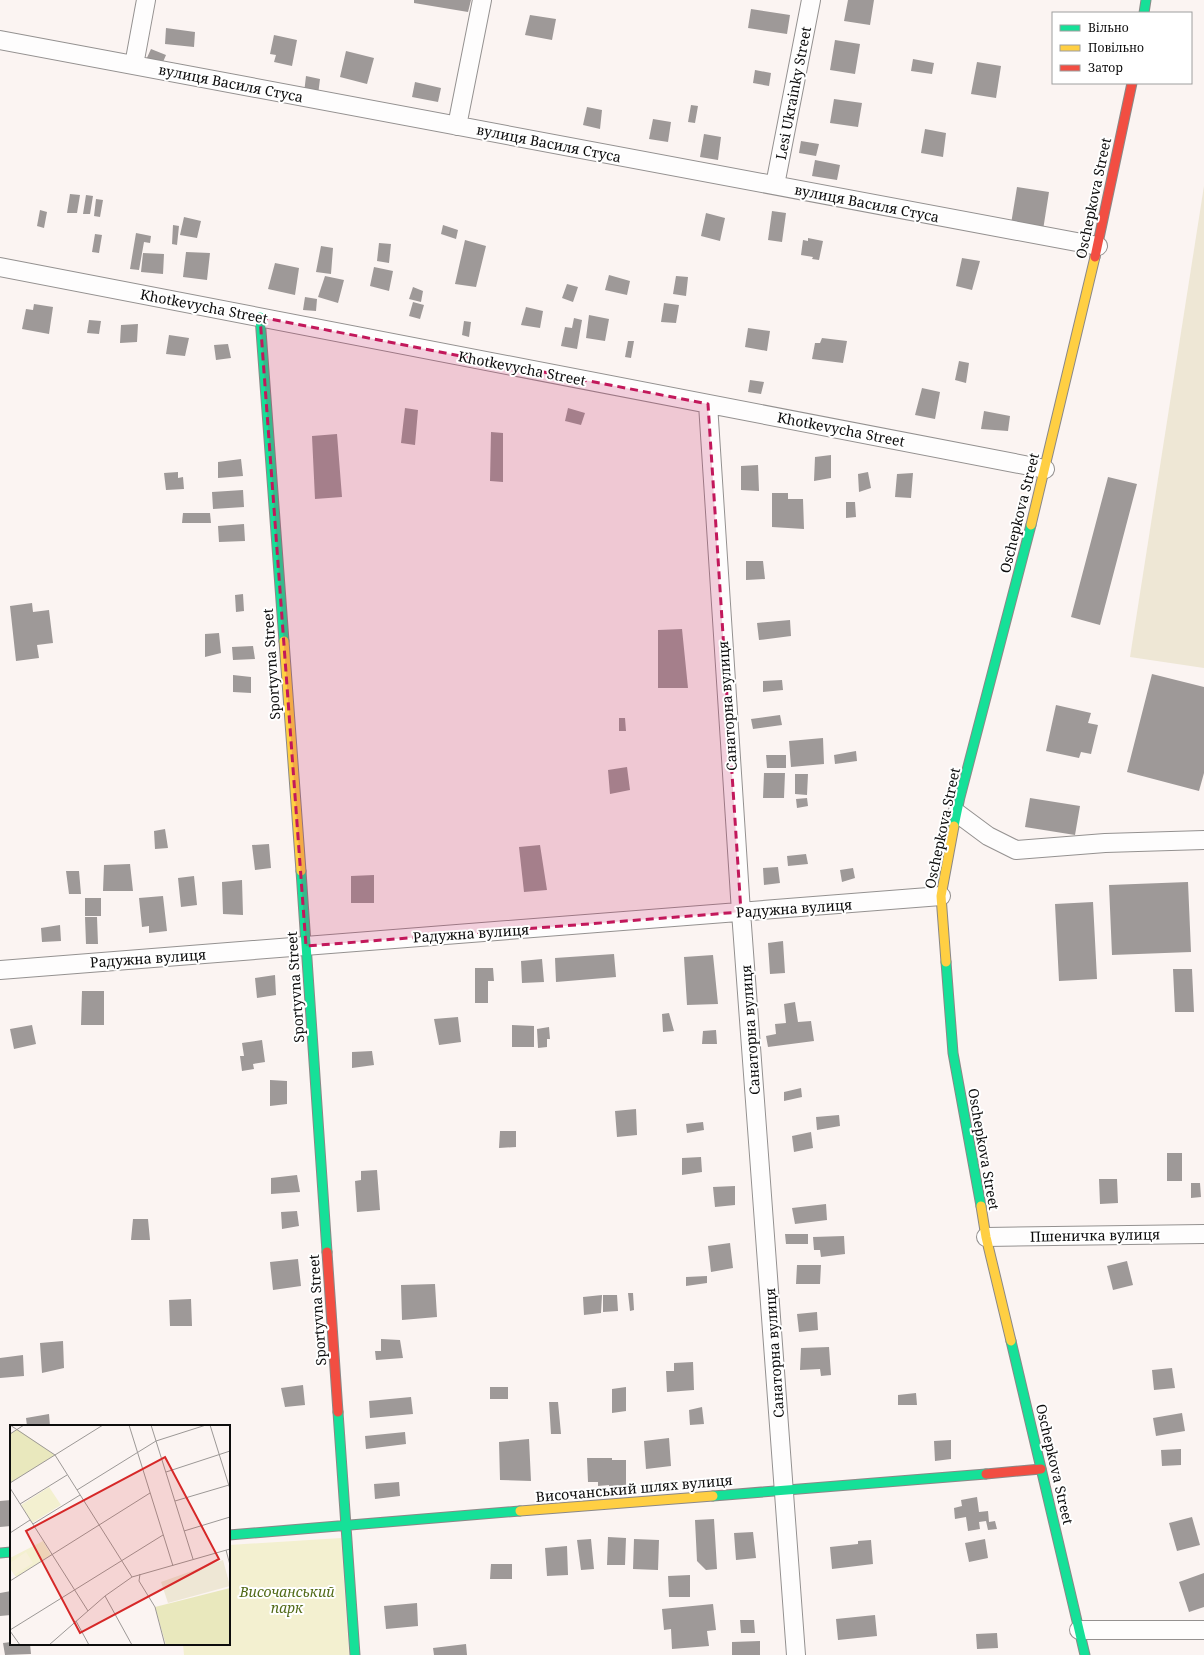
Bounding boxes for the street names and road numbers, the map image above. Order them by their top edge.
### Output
street label: Lesi Ukrainky Street [771,25,815,161]
street label: вулиця Василя Стуса [157,60,305,106]
street label: вулиця Василя Стуса [475,120,623,166]
street label: Oschepkova Street [1071,136,1115,260]
street label: вулиця Василя Стуса [793,180,941,226]
street label: Khotkevycha Street [139,284,269,328]
street label: Khotkevycha Street [457,346,587,390]
street label: Khotkevycha Street [776,407,906,451]
street label: Oschepkova Street [995,451,1043,575]
street label: Sportyvna Street [258,608,284,720]
street label: Санаторна вулиця [713,640,741,772]
street label: Oschepkova Street [920,766,964,890]
street label: Радужна вулиця [735,894,853,922]
street label: Радужна вулиця [412,919,530,947]
street label: Sportyvna Street [282,931,308,1043]
street label: Радужна вулиця [89,944,207,972]
street label: Санаторна вулиця [736,964,764,1096]
street label: Oschepkova Street [964,1087,1004,1211]
street label: Пшеничка вулиця [1030,1224,1160,1246]
street label: Sportyvna Street [304,1254,330,1366]
street label: Санаторна вулиця [760,1287,788,1419]
street label: Oschepkova Street [1032,1402,1078,1526]
street label: Височанський шлях вулиця [535,1470,733,1506]

